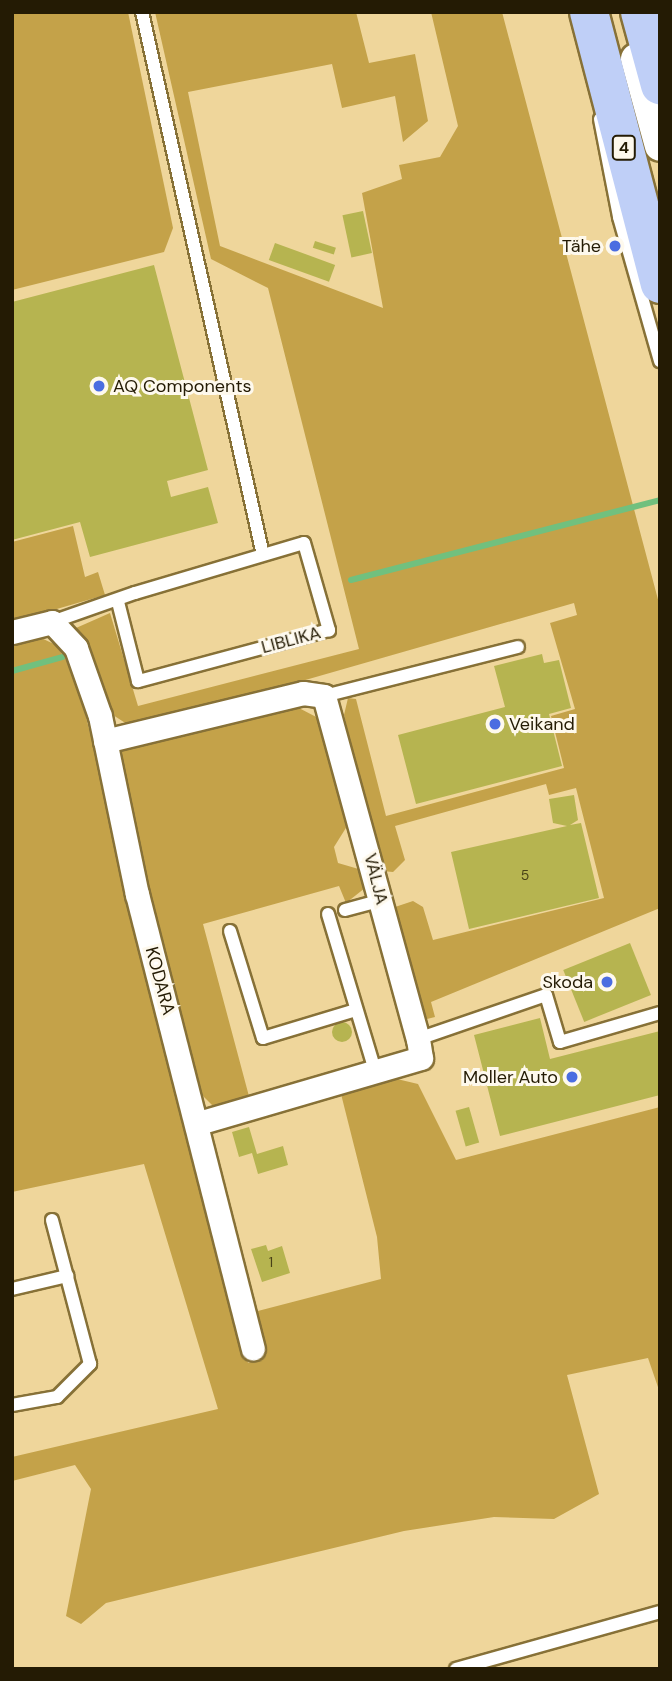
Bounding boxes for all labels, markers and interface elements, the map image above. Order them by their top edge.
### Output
road number: 4 [612,136,636,160]
place label: Tähe [562,235,601,257]
marker: Tähe [607,238,623,254]
place label: AQ Components [113,375,251,397]
marker: AQ Components [91,378,107,394]
street label: LIBLIKA [259,622,323,658]
place label: Veikand [509,713,575,735]
marker: Veikand [487,716,503,732]
street label: VÄLJA [359,851,393,907]
house number: 5 [521,867,529,883]
street label: KODARA [141,945,179,1017]
place label: Skoda [542,971,593,993]
marker: Skoda [599,974,615,990]
place label: Moller Auto [463,1066,558,1088]
marker: Moller Auto [564,1069,580,1085]
house number: 1 [269,1254,273,1270]

